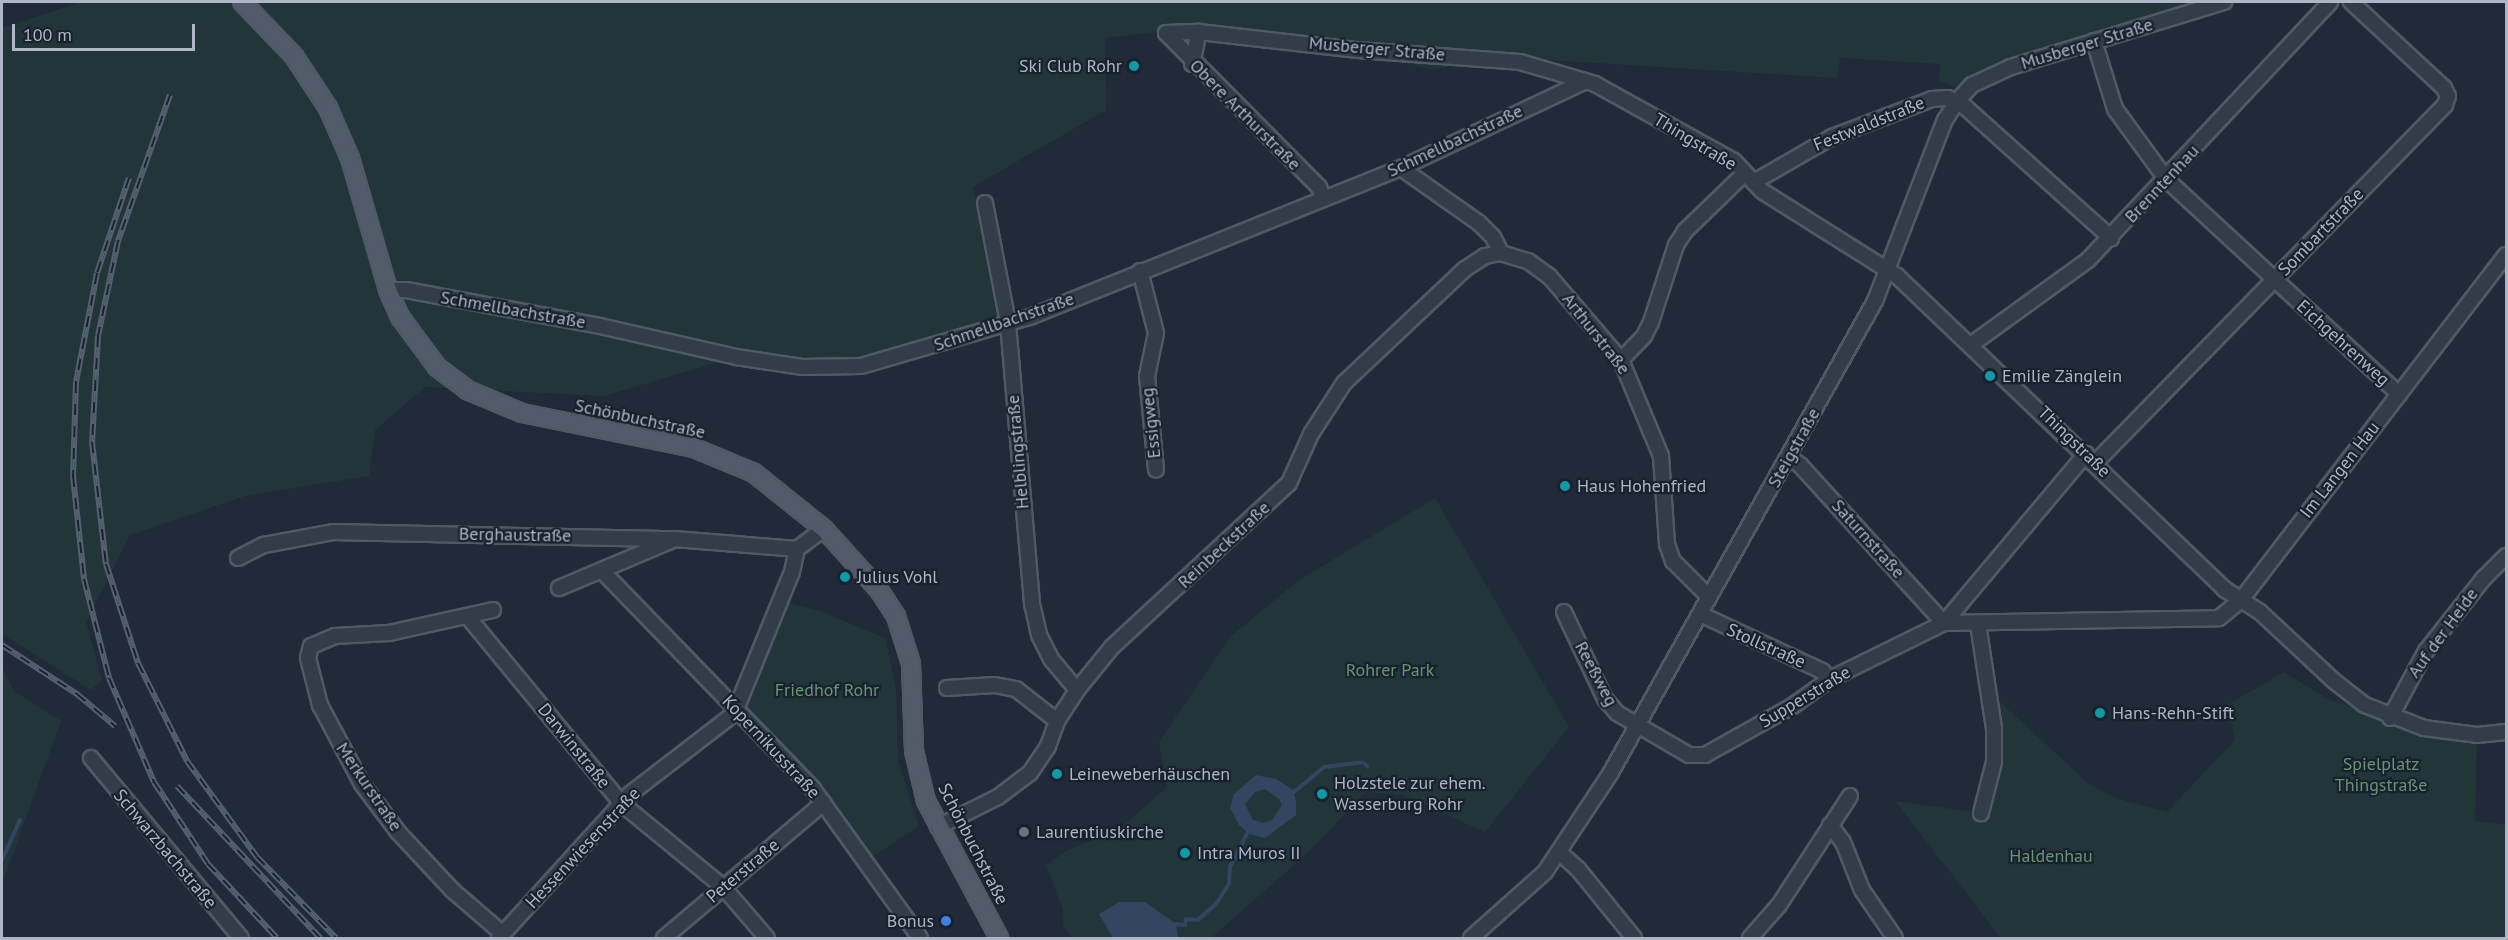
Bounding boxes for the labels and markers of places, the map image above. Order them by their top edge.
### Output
place label: Ski Club Rohr [1019,55,1122,77]
marker: Ski Club Rohr [1127,59,1141,73]
place label: Emilie Zänglein [2002,365,2122,387]
marker: Emilie Zänglein [1983,369,1997,383]
place label: Haus Hohenfried [1577,475,1706,497]
marker: Haus Hohenfried [1558,479,1572,493]
place label: Julius Vohl [857,566,938,588]
marker: Julius Vohl [838,570,852,584]
place label: Hans-Rehn-Stift [2112,702,2234,724]
marker: Hans-Rehn-Stift [2093,706,2107,720]
place label: Leineweberhäuschen [1069,763,1230,785]
marker: Leineweberhäuschen [1050,767,1064,781]
place label: Holzstele zur ehem. Wasserburg Rohr [1334,773,1486,816]
marker: Holzstele zur ehem. Wasserburg Rohr [1315,787,1329,801]
place label: Laurentiuskirche [1036,821,1164,843]
marker: Laurentiuskirche [1017,825,1031,839]
place label: Intra Muros II [1197,842,1301,864]
marker: Intra Muros II [1178,846,1192,860]
place label: Bonus [887,910,934,932]
marker: Bonus [939,914,953,928]

